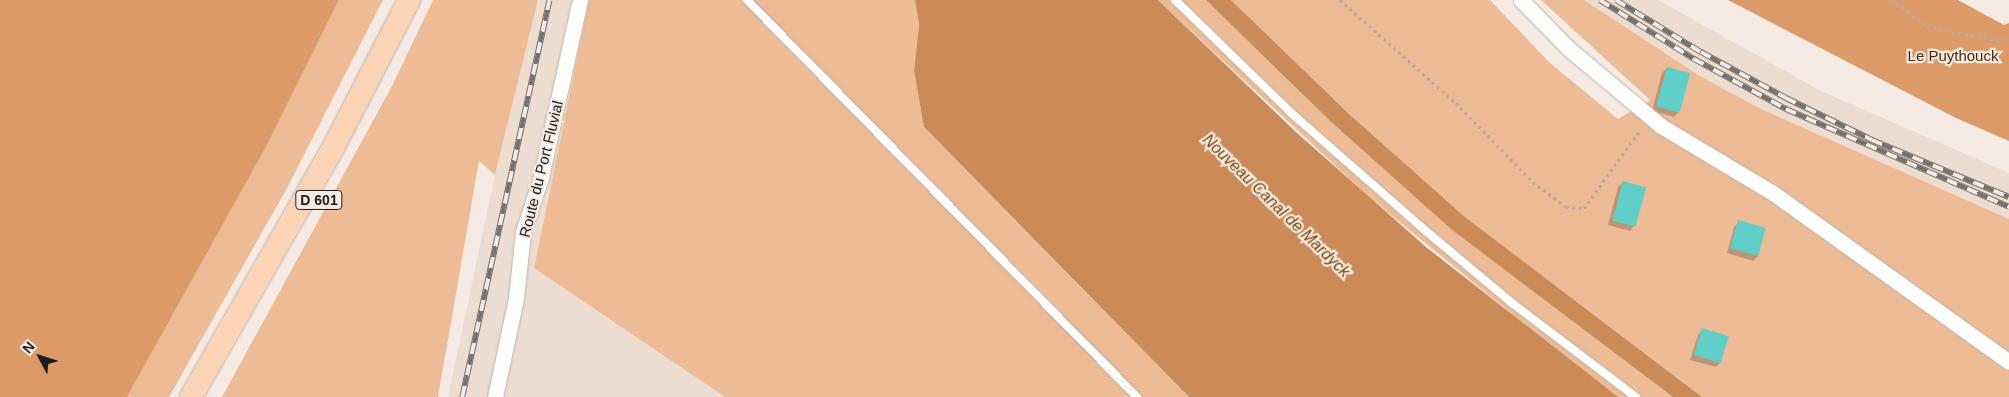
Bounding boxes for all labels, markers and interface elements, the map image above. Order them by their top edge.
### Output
park label: Le Puythouck [1908,47,1998,65]
street label: Route du Port Fluvial [515,99,567,239]
water label: Nouveau Canal de Mardyck [1198,131,1354,281]
road number: D 601 [295,188,343,212]
north arrow [15,332,65,382]
text: N [19,338,38,356]

